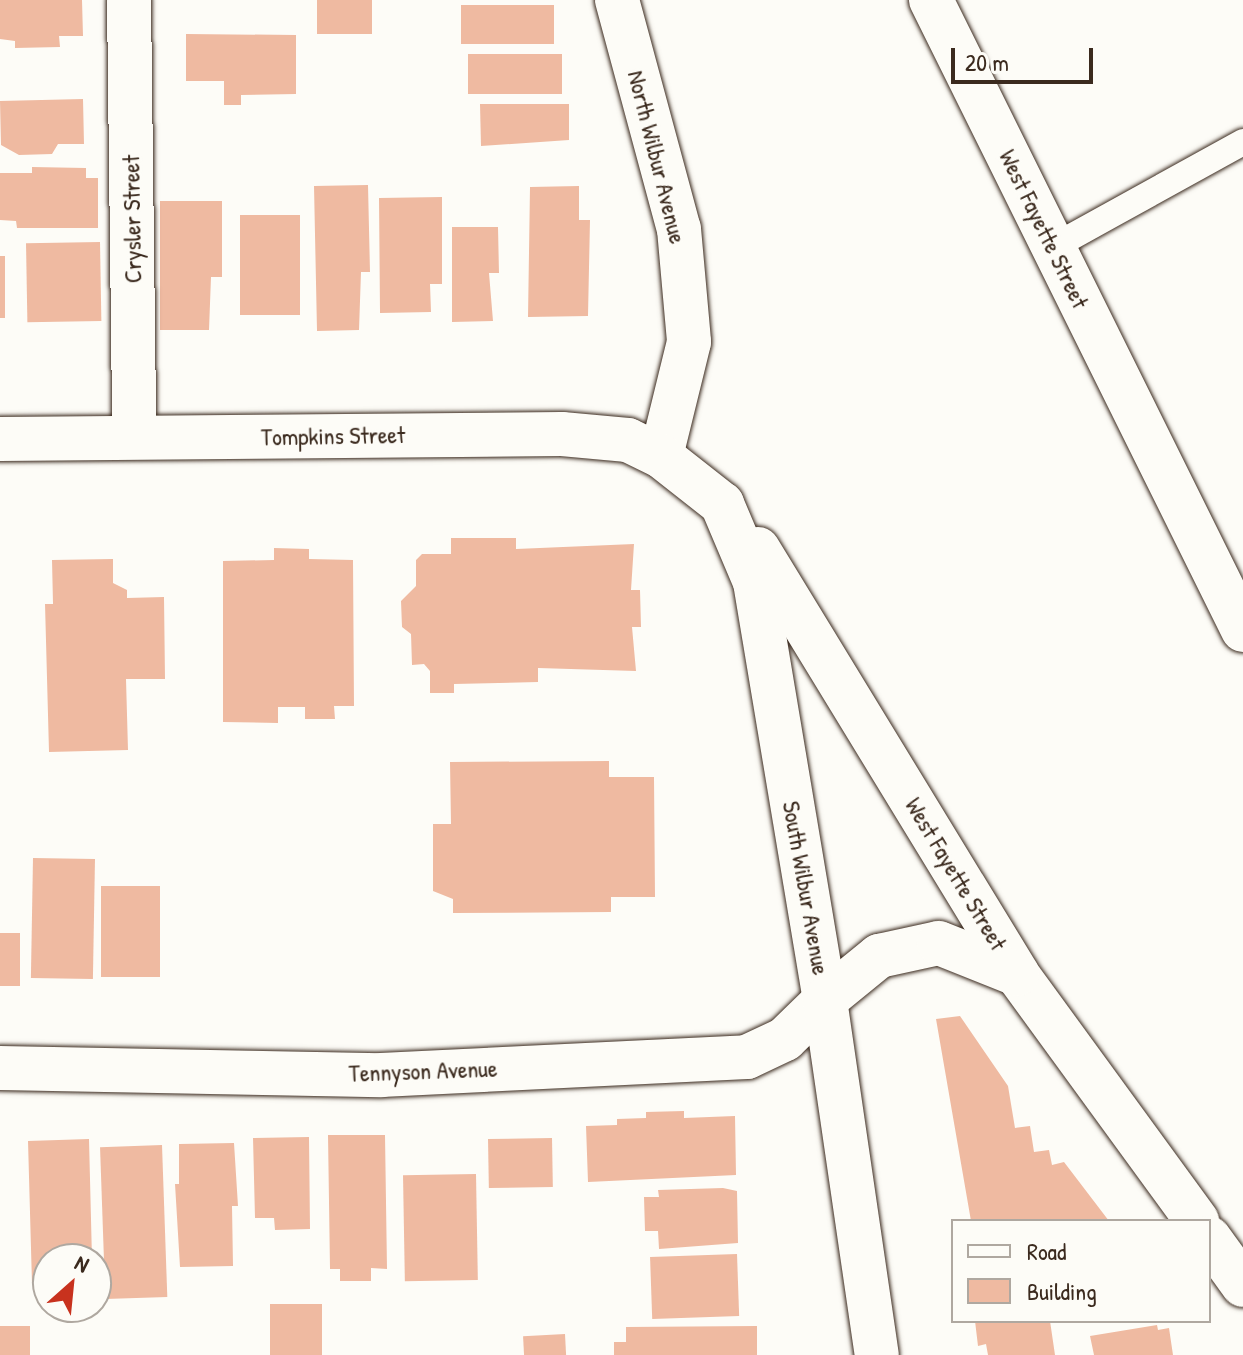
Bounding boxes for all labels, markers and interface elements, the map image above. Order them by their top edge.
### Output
scale bar [955,32,1097,82]
text: 20 m [965,46,1009,78]
street label: North Wilbur Avenue [622,68,692,246]
street label: West Fayette Street [993,145,1095,313]
street label: Crysler Street [116,155,148,283]
street label: Tompkins Street [261,420,405,452]
street label: West Fayette Street [899,792,1013,956]
street label: South Wilbur Avenue [777,799,835,977]
street label: Tennyson Avenue [348,1054,498,1088]
legend [951,1219,1211,1323]
text: Road [1027,1235,1066,1267]
north arrow [32,1243,112,1323]
text: N [70,1247,94,1279]
text: Building [1027,1275,1097,1307]

